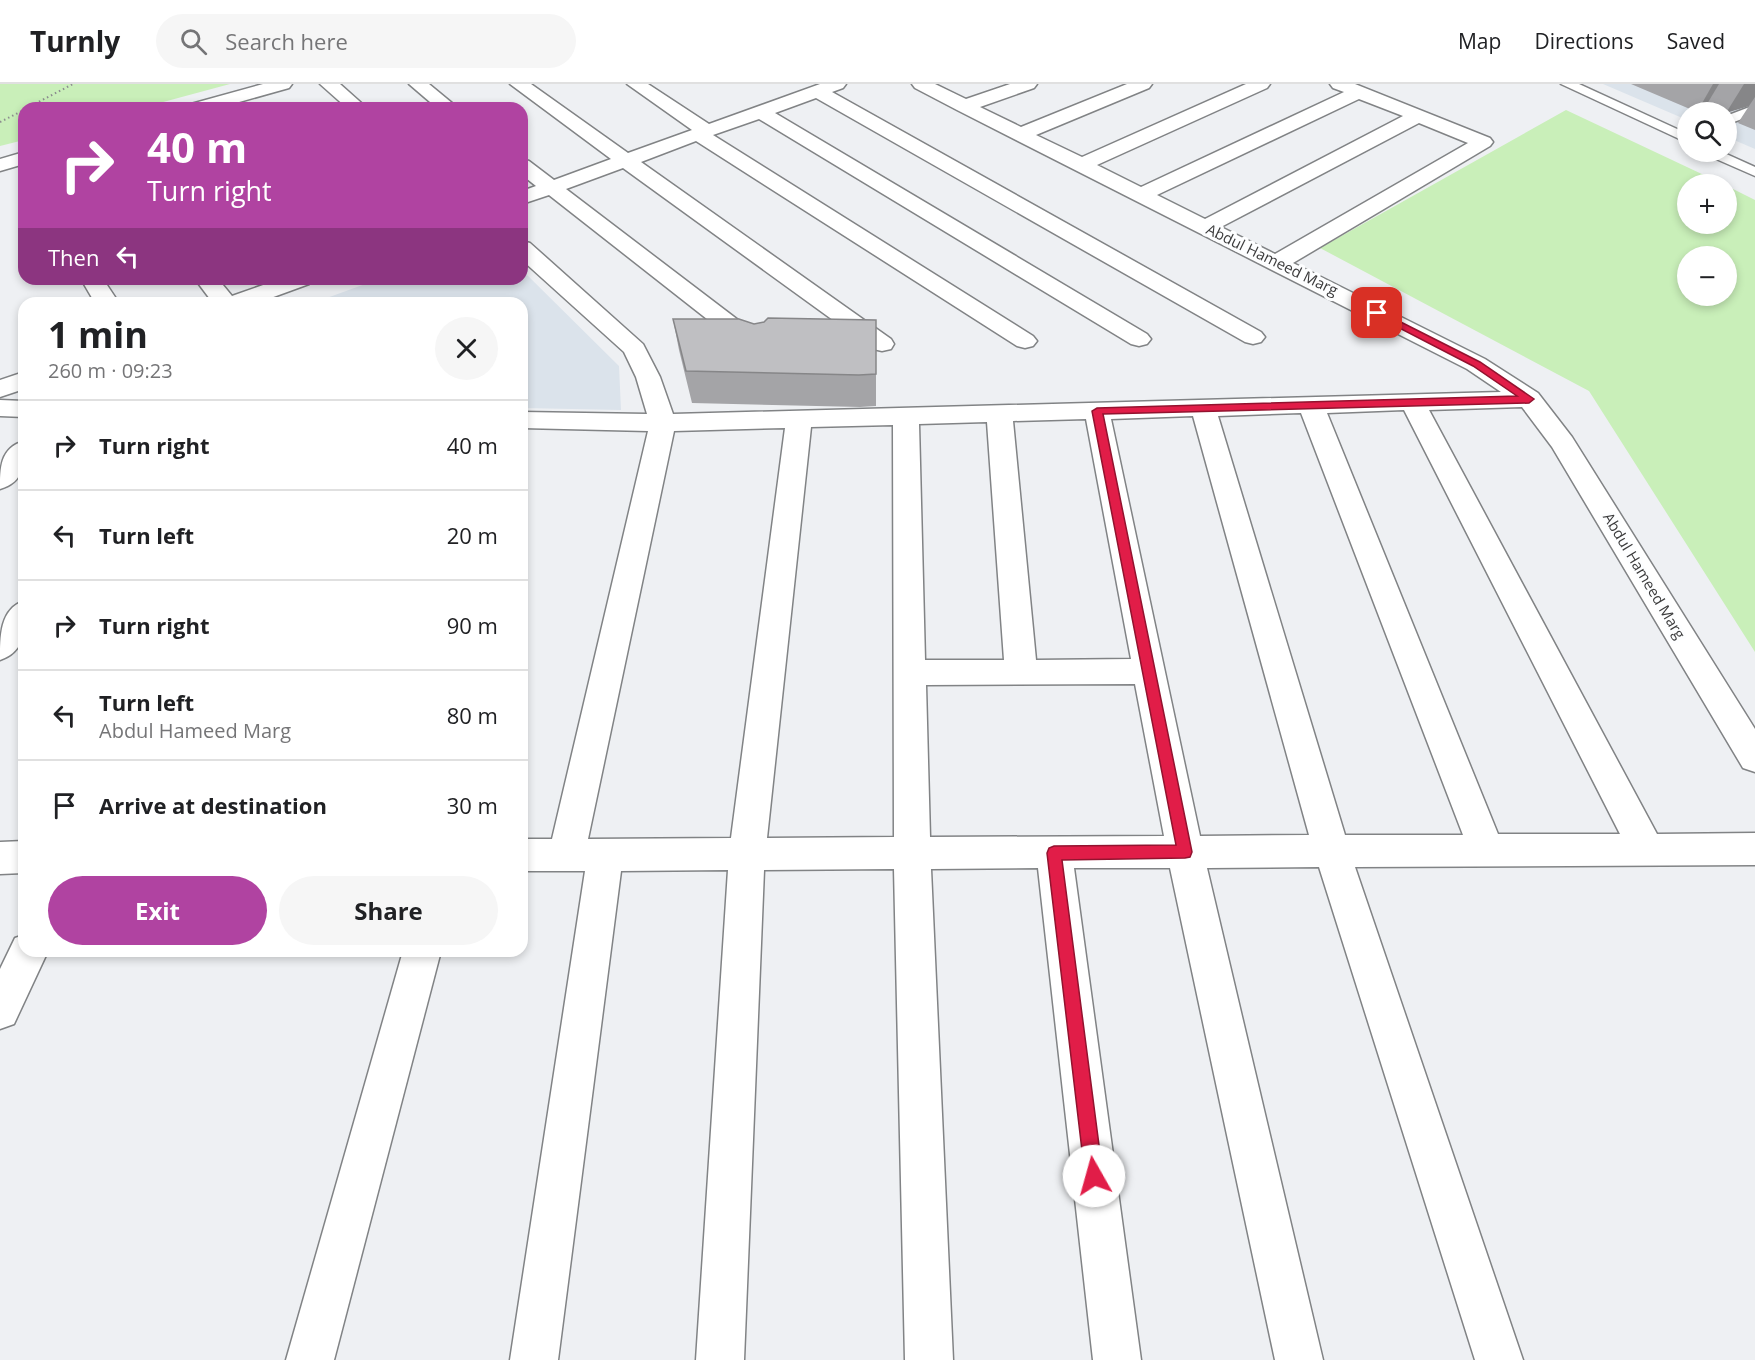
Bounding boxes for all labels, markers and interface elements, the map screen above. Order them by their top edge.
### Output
search box [156,14,576,68]
text: Turnly [30,22,120,60]
icon: search [177,25,210,58]
text: Search here [225,26,348,56]
text: Map [1458,27,1501,55]
text: Directions [1534,27,1634,55]
text: Saved [1667,27,1725,55]
map controls [1677,102,1737,306]
button: search [1677,102,1737,162]
text: 40 m [147,118,247,175]
icon: right [48,126,126,204]
text: Turn right [147,172,272,209]
button: + [1677,174,1737,234]
street label: Abdul Hameed Marg [1203,219,1342,300]
icon: left [111,240,144,273]
text: Then [48,242,99,272]
button: − [1677,246,1737,306]
pin [1351,287,1402,338]
icon: arrive [1360,296,1393,329]
text: 1 min [48,310,148,359]
button: close [435,317,498,380]
text: 260 m · 09:23 [48,357,173,384]
icon: right [48,429,81,462]
text: Turn right [99,430,210,460]
text: 40 m [447,430,498,460]
street label: Abdul Hameed Marg [1599,509,1691,642]
icon: left [48,519,81,552]
text: Turn left [99,520,194,550]
text: 20 m [447,520,498,550]
icon: right [48,609,81,642]
text: Turn right [99,610,210,640]
text: 90 m [447,610,498,640]
text: Turn left [99,687,194,717]
icon: left [48,699,81,732]
text: 80 m [447,700,498,730]
text: Abdul Hameed Marg [99,717,291,744]
icon: arrive [48,789,81,822]
text: Arrive at destination [99,790,327,820]
text: 30 m [447,790,498,820]
button: Exit [48,876,267,945]
button: Share [279,876,498,945]
position arrow [1062,1144,1126,1208]

